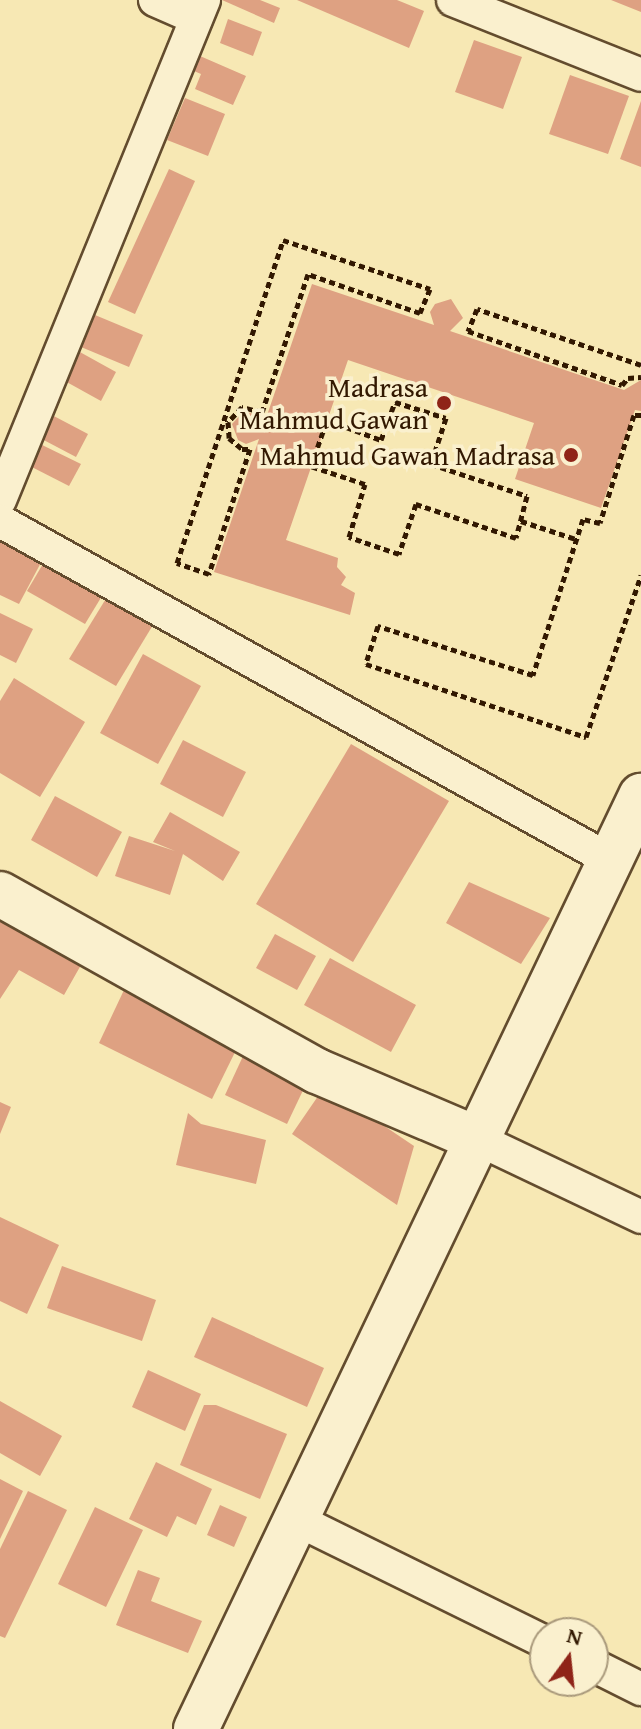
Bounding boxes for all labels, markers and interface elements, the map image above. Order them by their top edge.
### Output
place label: Madrasa Mahmud Gawan [239,370,428,436]
marker: Madrasa Mahmud Gawan [435,394,453,412]
place label: Mahmud Gawan Madrasa [260,438,555,472]
marker: Mahmud Gawan Madrasa [562,446,580,464]
north arrow [529,1617,609,1697]
text: N [563,1618,586,1653]

